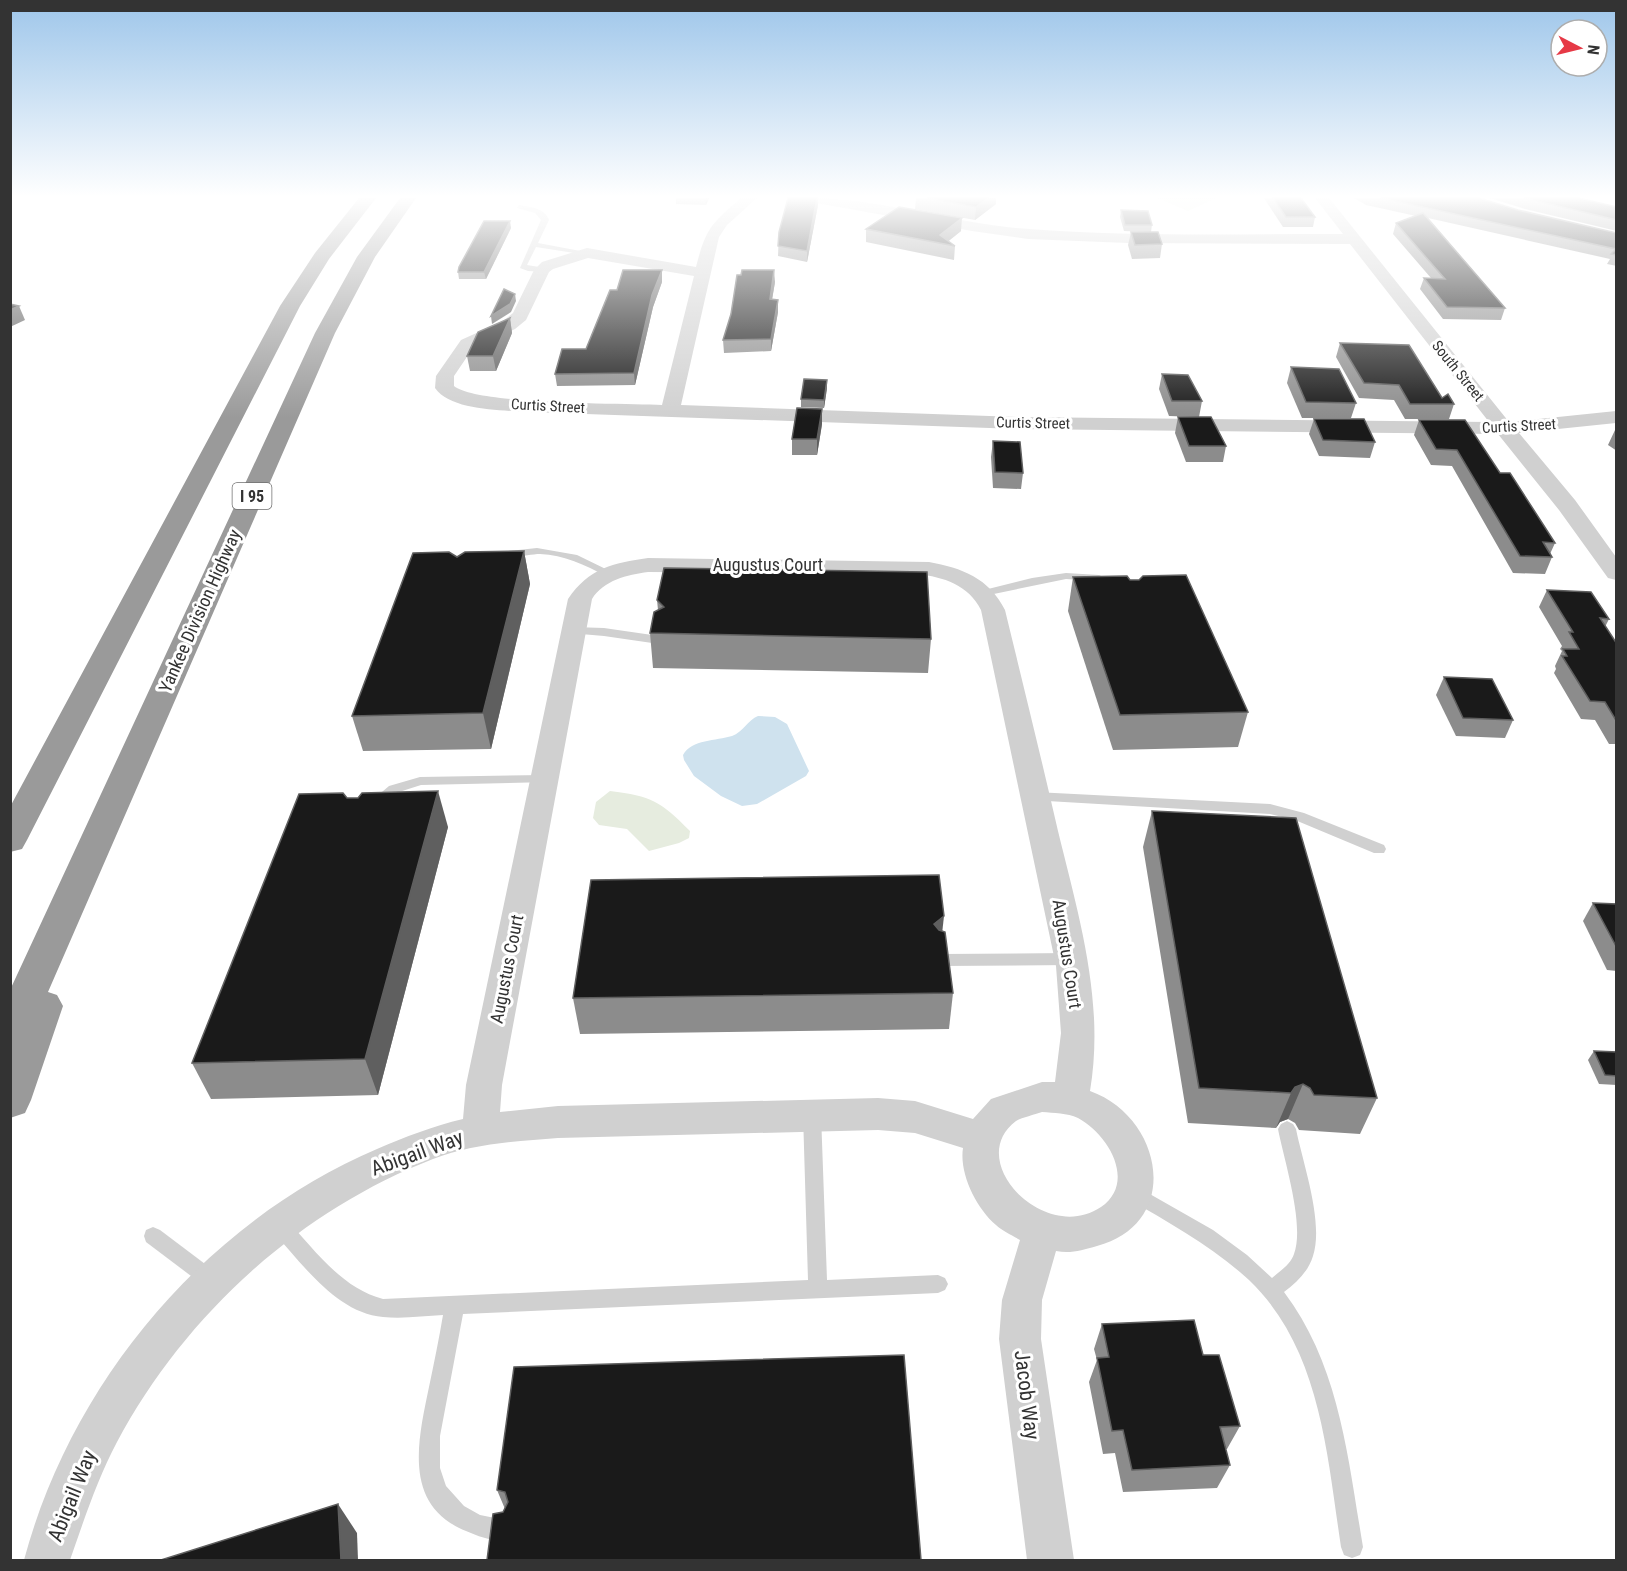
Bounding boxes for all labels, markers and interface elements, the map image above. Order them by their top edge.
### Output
north arrow [1549,18,1609,78]
text: N [1583,44,1603,56]
street label: South Street [1428,337,1488,405]
street label: Curtis Street [511,395,585,417]
street label: Curtis Street [996,413,1070,433]
street label: Curtis Street [1482,415,1556,437]
road number: I 95 [232,483,272,509]
street label: Yankee Division Highway [154,526,245,696]
street label: Augustus Court [713,554,823,575]
street label: Augustus Court [1048,898,1086,1010]
street label: Augustus Court [486,913,527,1025]
street label: Abigail Way [368,1125,467,1181]
street label: Jacob Way [1010,1349,1044,1441]
street label: Abigail Way [43,1447,101,1545]

